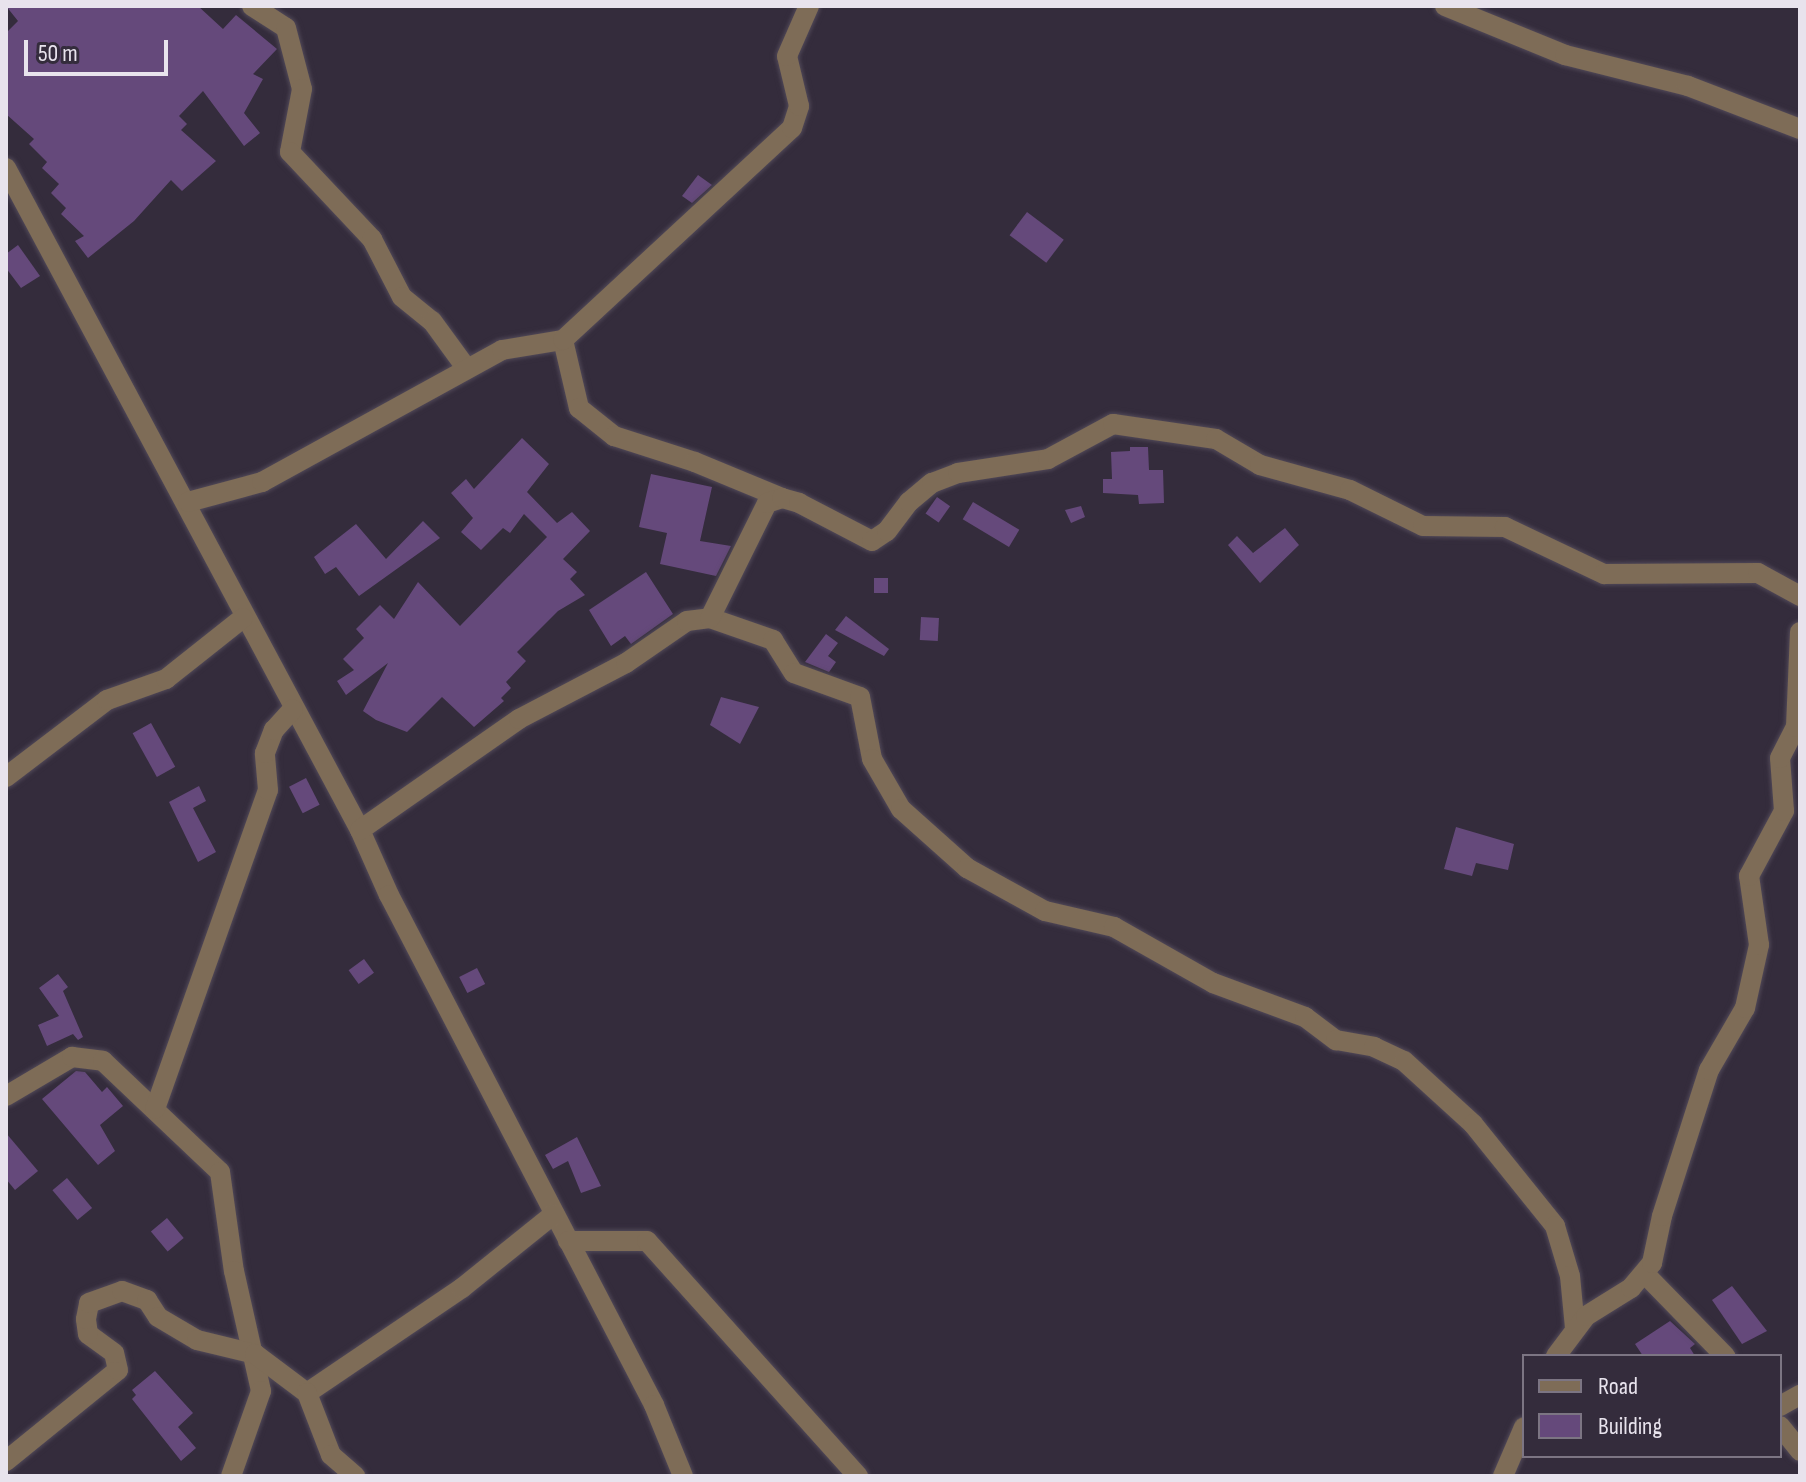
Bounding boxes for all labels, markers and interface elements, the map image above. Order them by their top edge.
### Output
scale bar [28,24,172,74]
text: 50 m [38,39,78,68]
legend [1522,1354,1782,1458]
text: Road [1598,1372,1638,1401]
text: Building [1598,1412,1662,1441]

